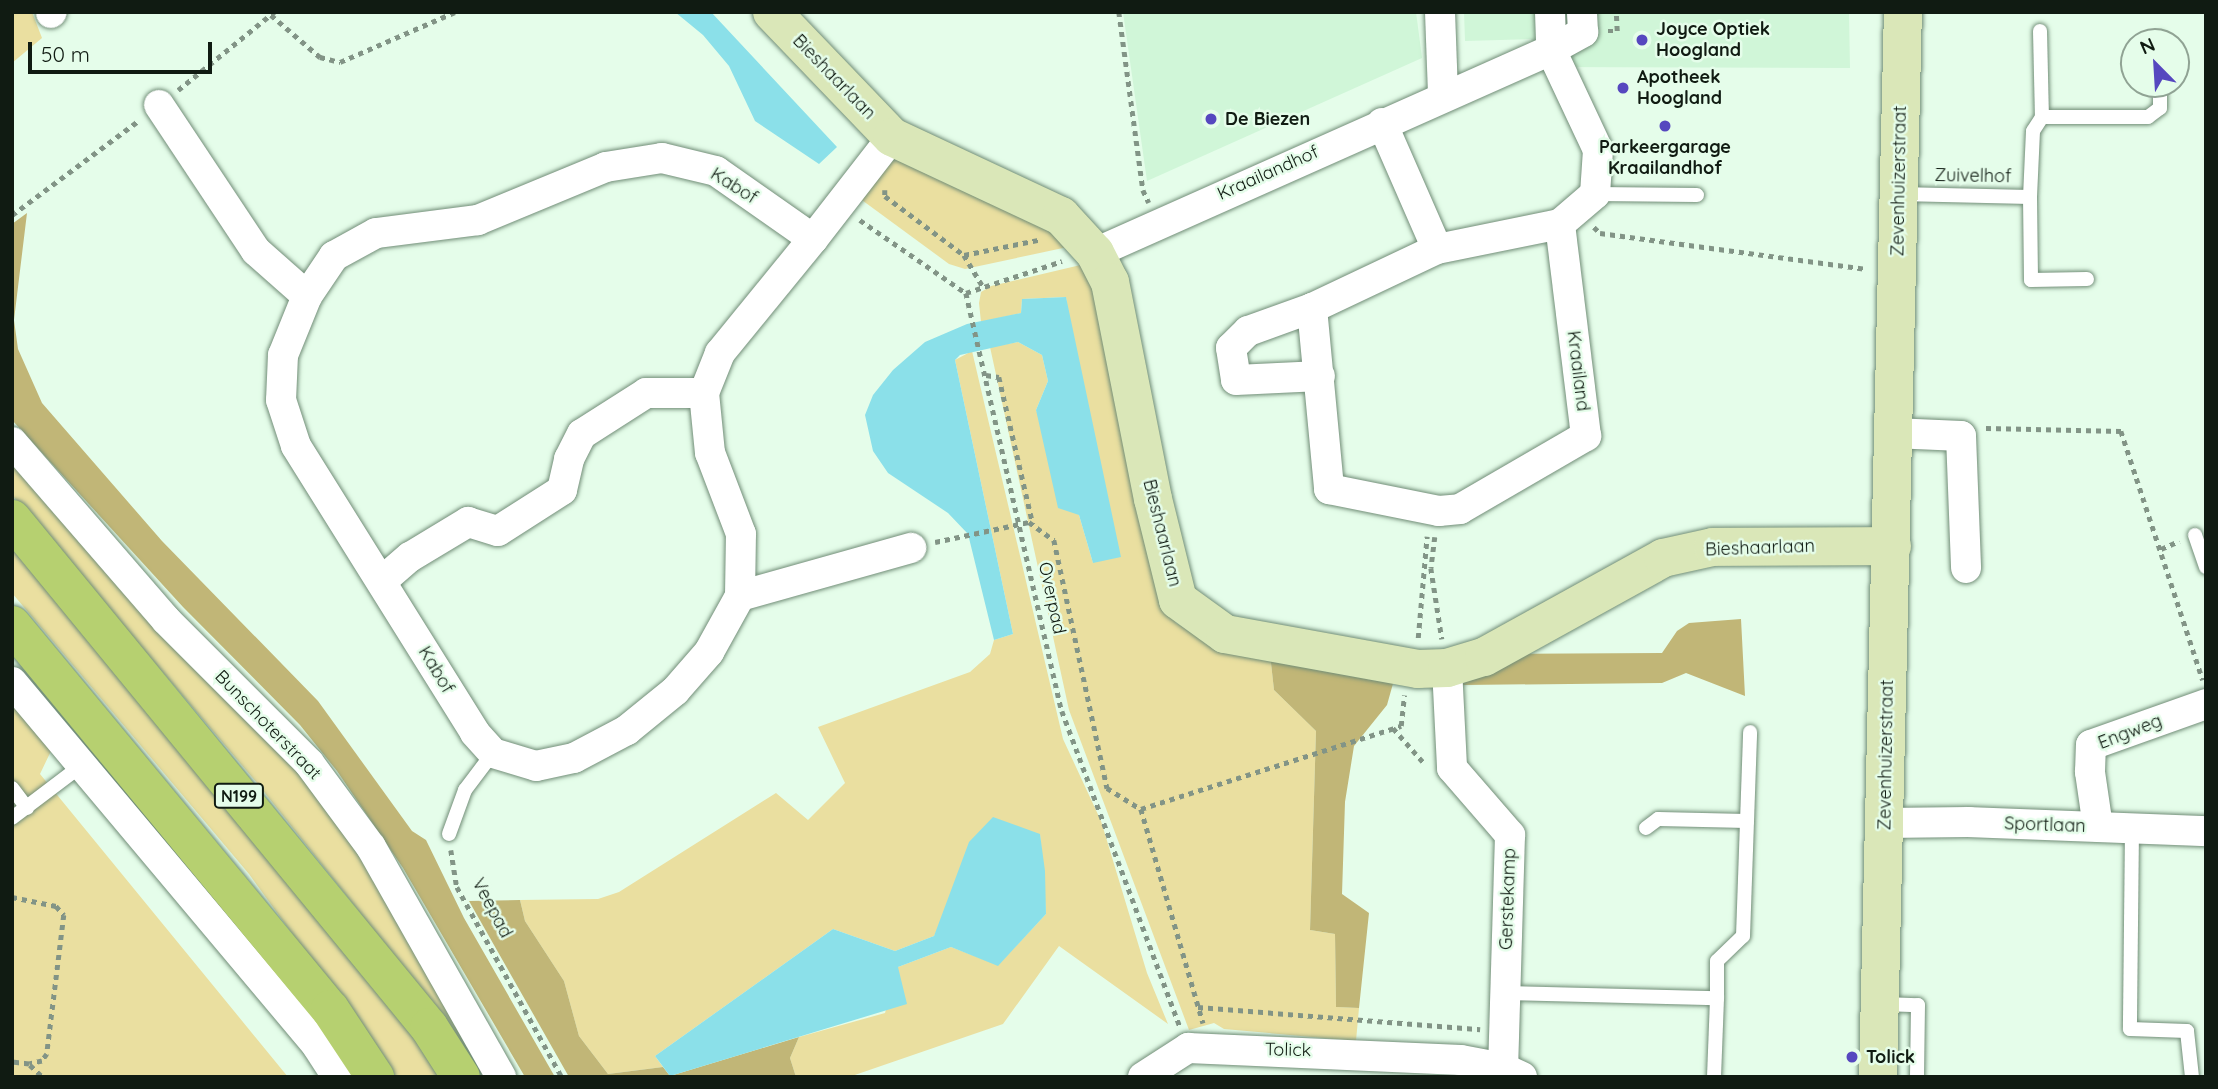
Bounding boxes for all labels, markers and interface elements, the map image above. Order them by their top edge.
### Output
place label: Joyce Optiek Hoogland [1656,19,1770,61]
scale bar [32,28,215,72]
north arrow [2120,28,2190,98]
street label: Bieshaarlaan [788,30,880,124]
marker: Joyce Optiek Hoogland [1634,32,1650,48]
text: N [2136,32,2159,59]
text: 50 m [41,41,90,67]
place label: Apotheek Hoogland [1637,67,1722,110]
marker: Apotheek Hoogland [1615,80,1631,96]
street label: Zevenhuizerstraat [1887,105,1911,257]
place label: De Biezen [1225,108,1310,130]
marker: De Biezen [1203,111,1219,127]
marker: Parkeergarage Kraailandhof [1657,118,1673,134]
place label: Parkeergarage Kraailandhof [1599,137,1731,180]
street label: Kraailandhof [1214,141,1322,205]
street label: Kabof [707,163,761,209]
street label: Zuivelhof [1934,165,2012,187]
street label: Kraailand [1562,330,1594,412]
street label: Bieshaarlaan [1138,477,1186,589]
street label: Bieshaarlaan [1705,535,1815,561]
street label: Overpad [1034,560,1070,636]
street label: Kabof [414,642,458,698]
street label: Bunschoterstraat [210,666,326,784]
street label: Zevenhuizerstraat [1874,679,1898,831]
street label: Engweg [2095,710,2165,754]
road number: N199 [213,783,265,808]
street label: Sportlaan [2004,813,2086,837]
street label: Gerstekamp [1495,848,1521,950]
street label: Veepad [467,874,517,942]
street label: Tolick [1265,1039,1311,1061]
place label: Tolick [1866,1046,1915,1068]
marker: Tolick [1844,1049,1860,1065]

